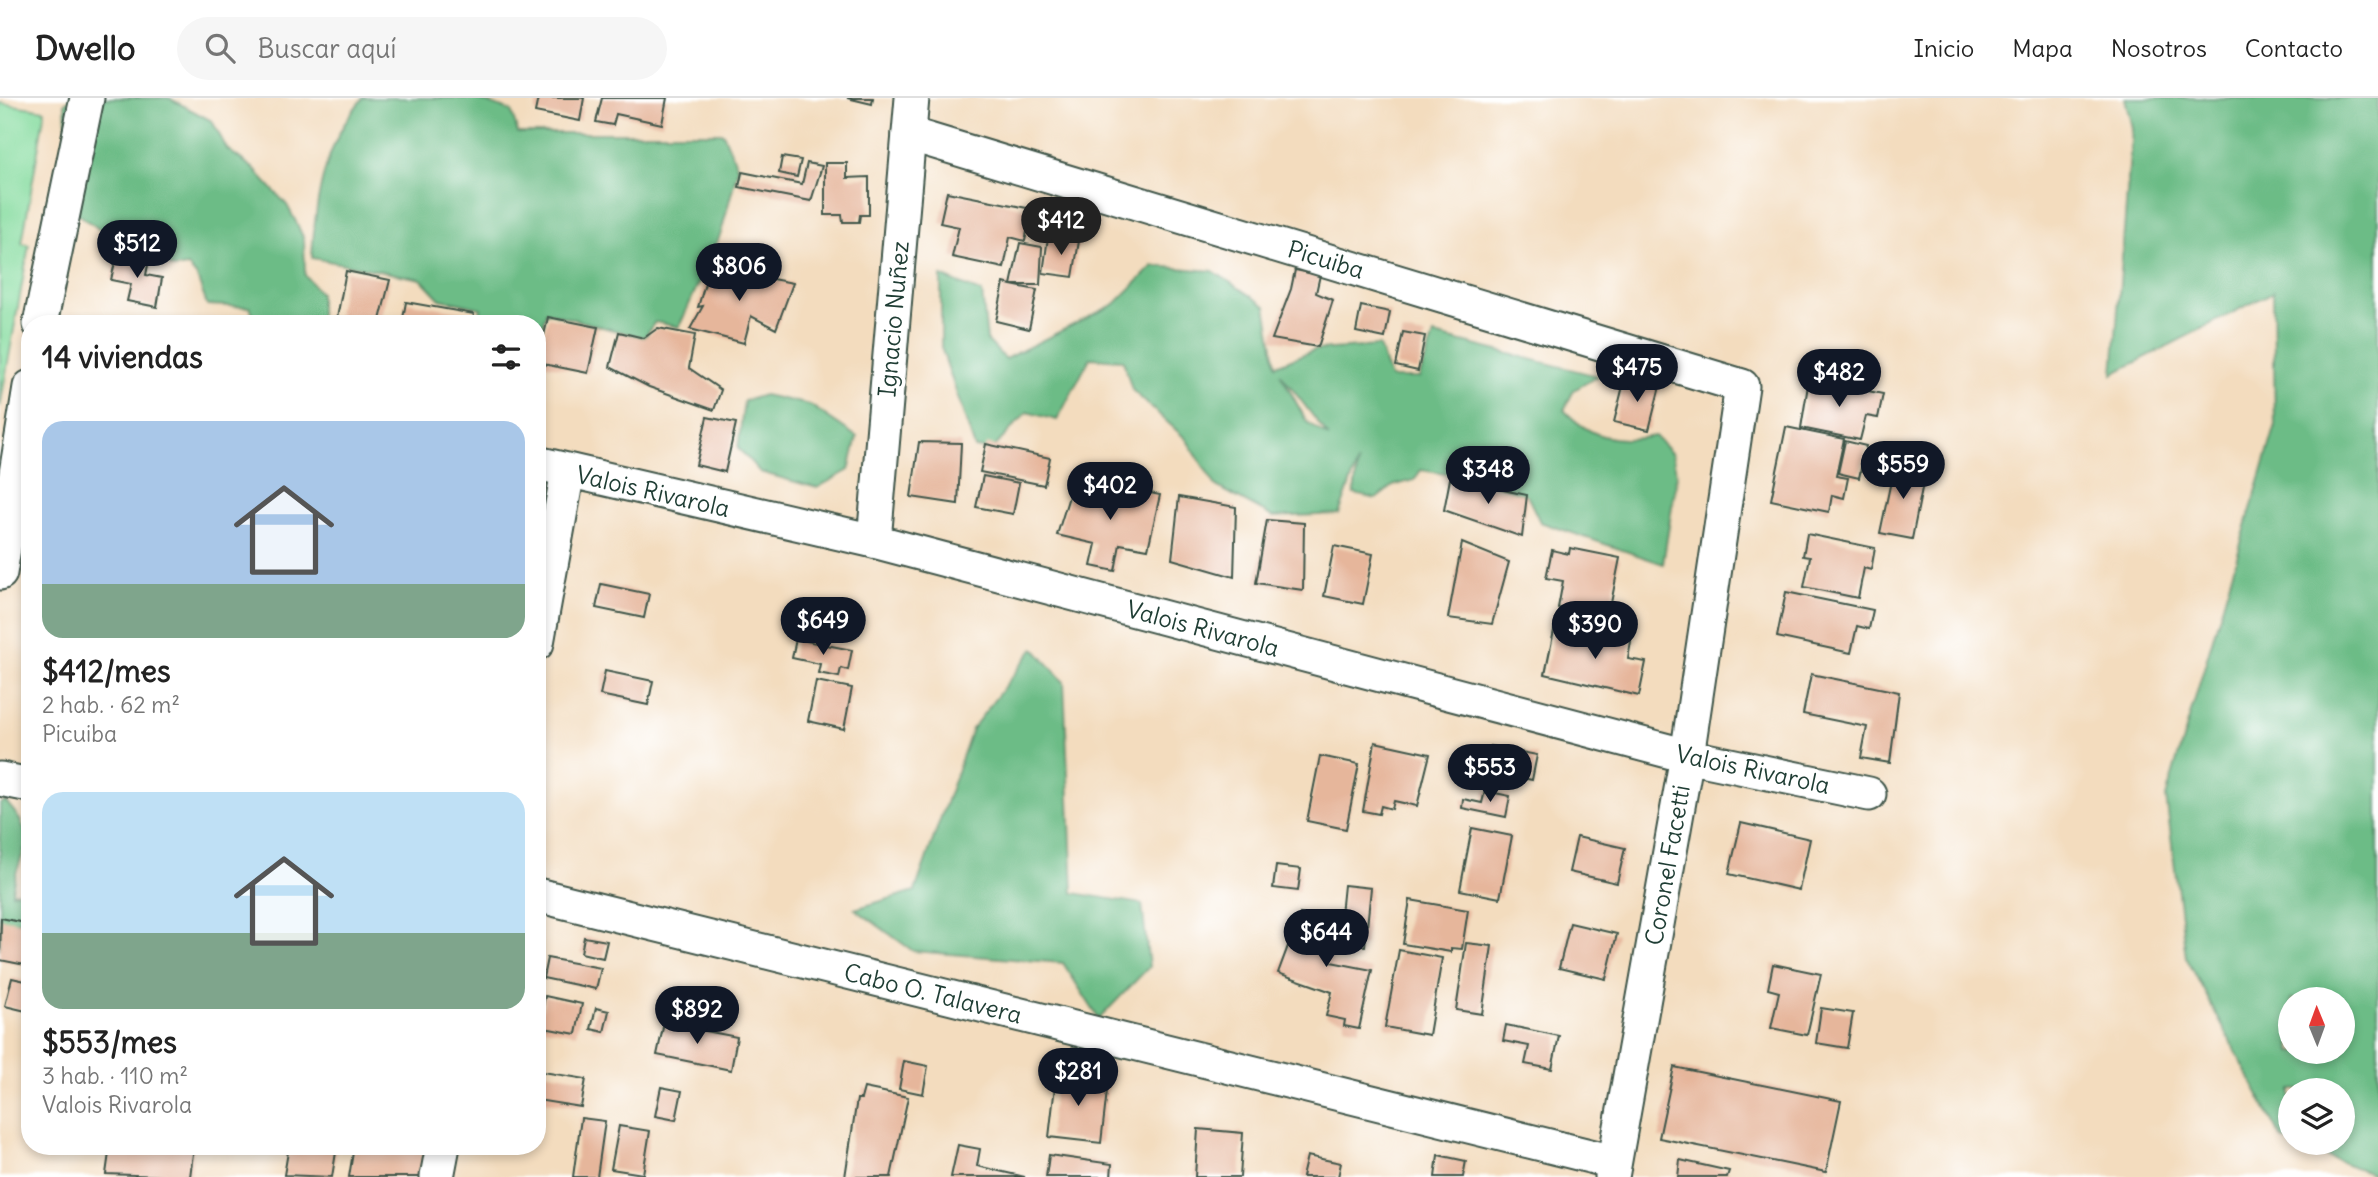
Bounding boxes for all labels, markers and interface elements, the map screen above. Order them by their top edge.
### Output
search box [177,17,667,80]
text: Dwello [35,27,135,69]
icon: search [201,29,239,67]
text: Buscar aquí [257,32,396,65]
text: Inicio [1914,33,1974,63]
text: Mapa [2012,33,2073,63]
text: Nosotros [2111,33,2207,63]
text: Contacto [2245,33,2343,63]
pin: $412 [1020,198,1102,257]
text: $412 [1037,205,1085,234]
pin: $512 [96,220,178,280]
text: $512 [113,228,161,257]
street label: Picuiba [1284,233,1368,285]
street label: Ignacio Nuñez [871,240,915,398]
pin: $806 [698,244,780,303]
text: $806 [712,251,766,280]
text: 14 viviendas [42,338,203,376]
icon: filters [487,338,525,376]
pin: $475 [1596,344,1678,404]
pin: $482 [1798,350,1880,409]
text: $475 [1612,352,1662,381]
text: $482 [1813,357,1865,386]
pin: $559 [1862,442,1944,501]
pin: $348 [1447,446,1529,506]
text: $559 [1877,449,1929,478]
text: $348 [1462,454,1514,483]
street label: Valois Rivarola [573,459,733,523]
pin: $402 [1069,462,1151,522]
icon: home [221,467,347,593]
text: $402 [1083,470,1137,499]
street label: Valois Rivarola [1123,593,1283,663]
pin: $649 [782,598,864,657]
pin: $390 [1554,602,1636,661]
text: $649 [797,605,849,634]
text: $390 [1568,609,1622,638]
text: $412/mes [42,652,171,690]
text: 2 hab. · 62 m² [42,690,180,719]
text: Picuiba [42,719,117,748]
street label: Valois Rivarola [1673,738,1833,800]
pin: $553 [1449,744,1531,804]
text: $553 [1464,752,1516,781]
street label: Coronel Facetti [1638,782,1696,948]
icon: home [221,838,347,964]
pin: $644 [1285,910,1367,969]
text: $644 [1300,917,1352,946]
street label: Cabo O. Talavera [841,956,1025,1030]
pin: $892 [656,986,738,1046]
north arrow [2278,987,2356,1064]
map controls [2278,987,2355,1155]
text: $892 [671,994,723,1023]
text: $553/mes [42,1023,177,1061]
pin: $281 [1037,1048,1119,1108]
text: $281 [1054,1056,1102,1085]
text: 3 hab. · 110 m² [42,1061,188,1090]
button: layers [2278,1078,2355,1155]
text: Valois Rivarola [42,1090,192,1119]

